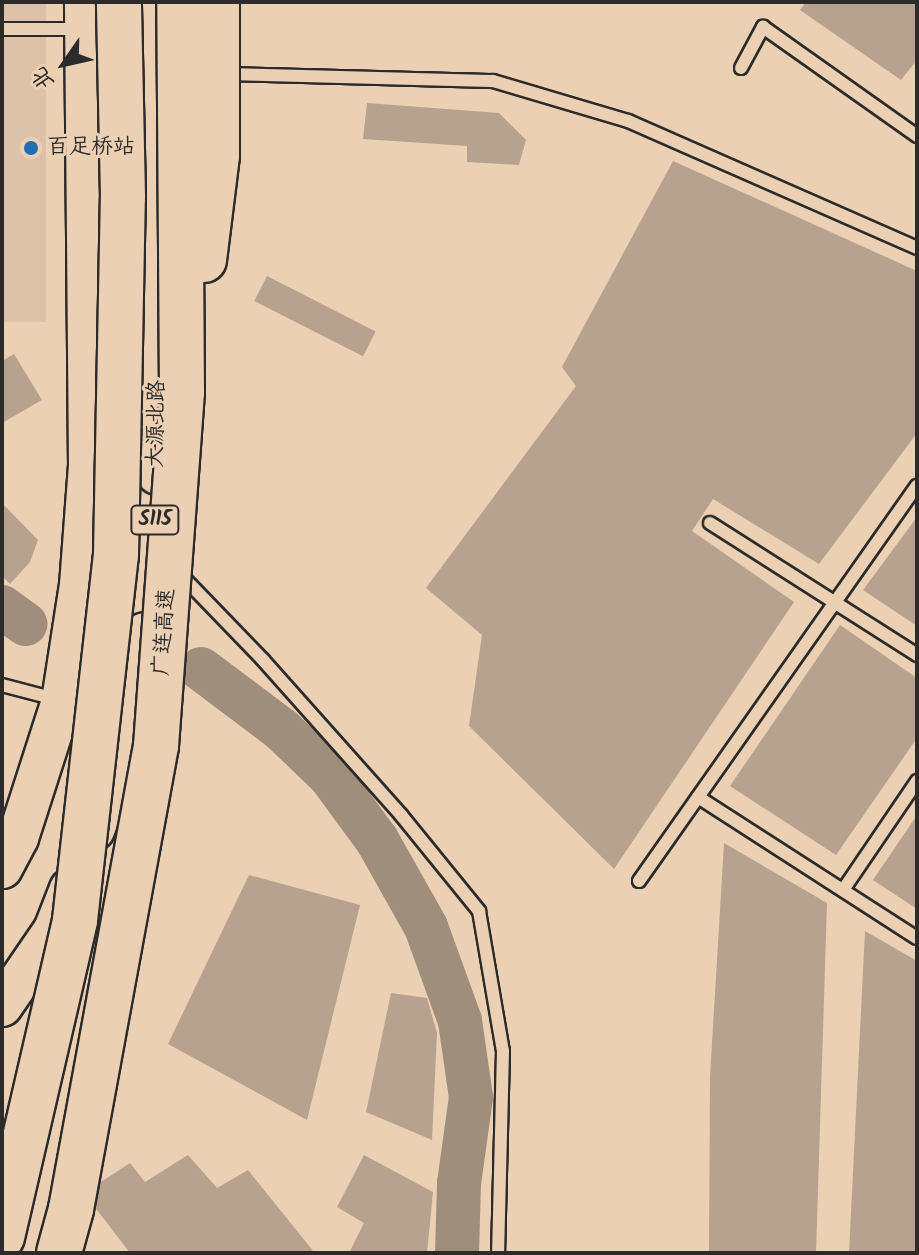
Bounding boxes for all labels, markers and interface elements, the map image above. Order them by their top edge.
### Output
north arrow [24,24,104,104]
text: 北 [23,59,64,97]
place label: 百足桥站 [47,135,135,161]
marker: 百足桥站 [22,139,40,157]
street label: 大源北路 [143,380,171,468]
road number: S115 [129,504,181,536]
street label: 广连高速 [149,587,181,677]

